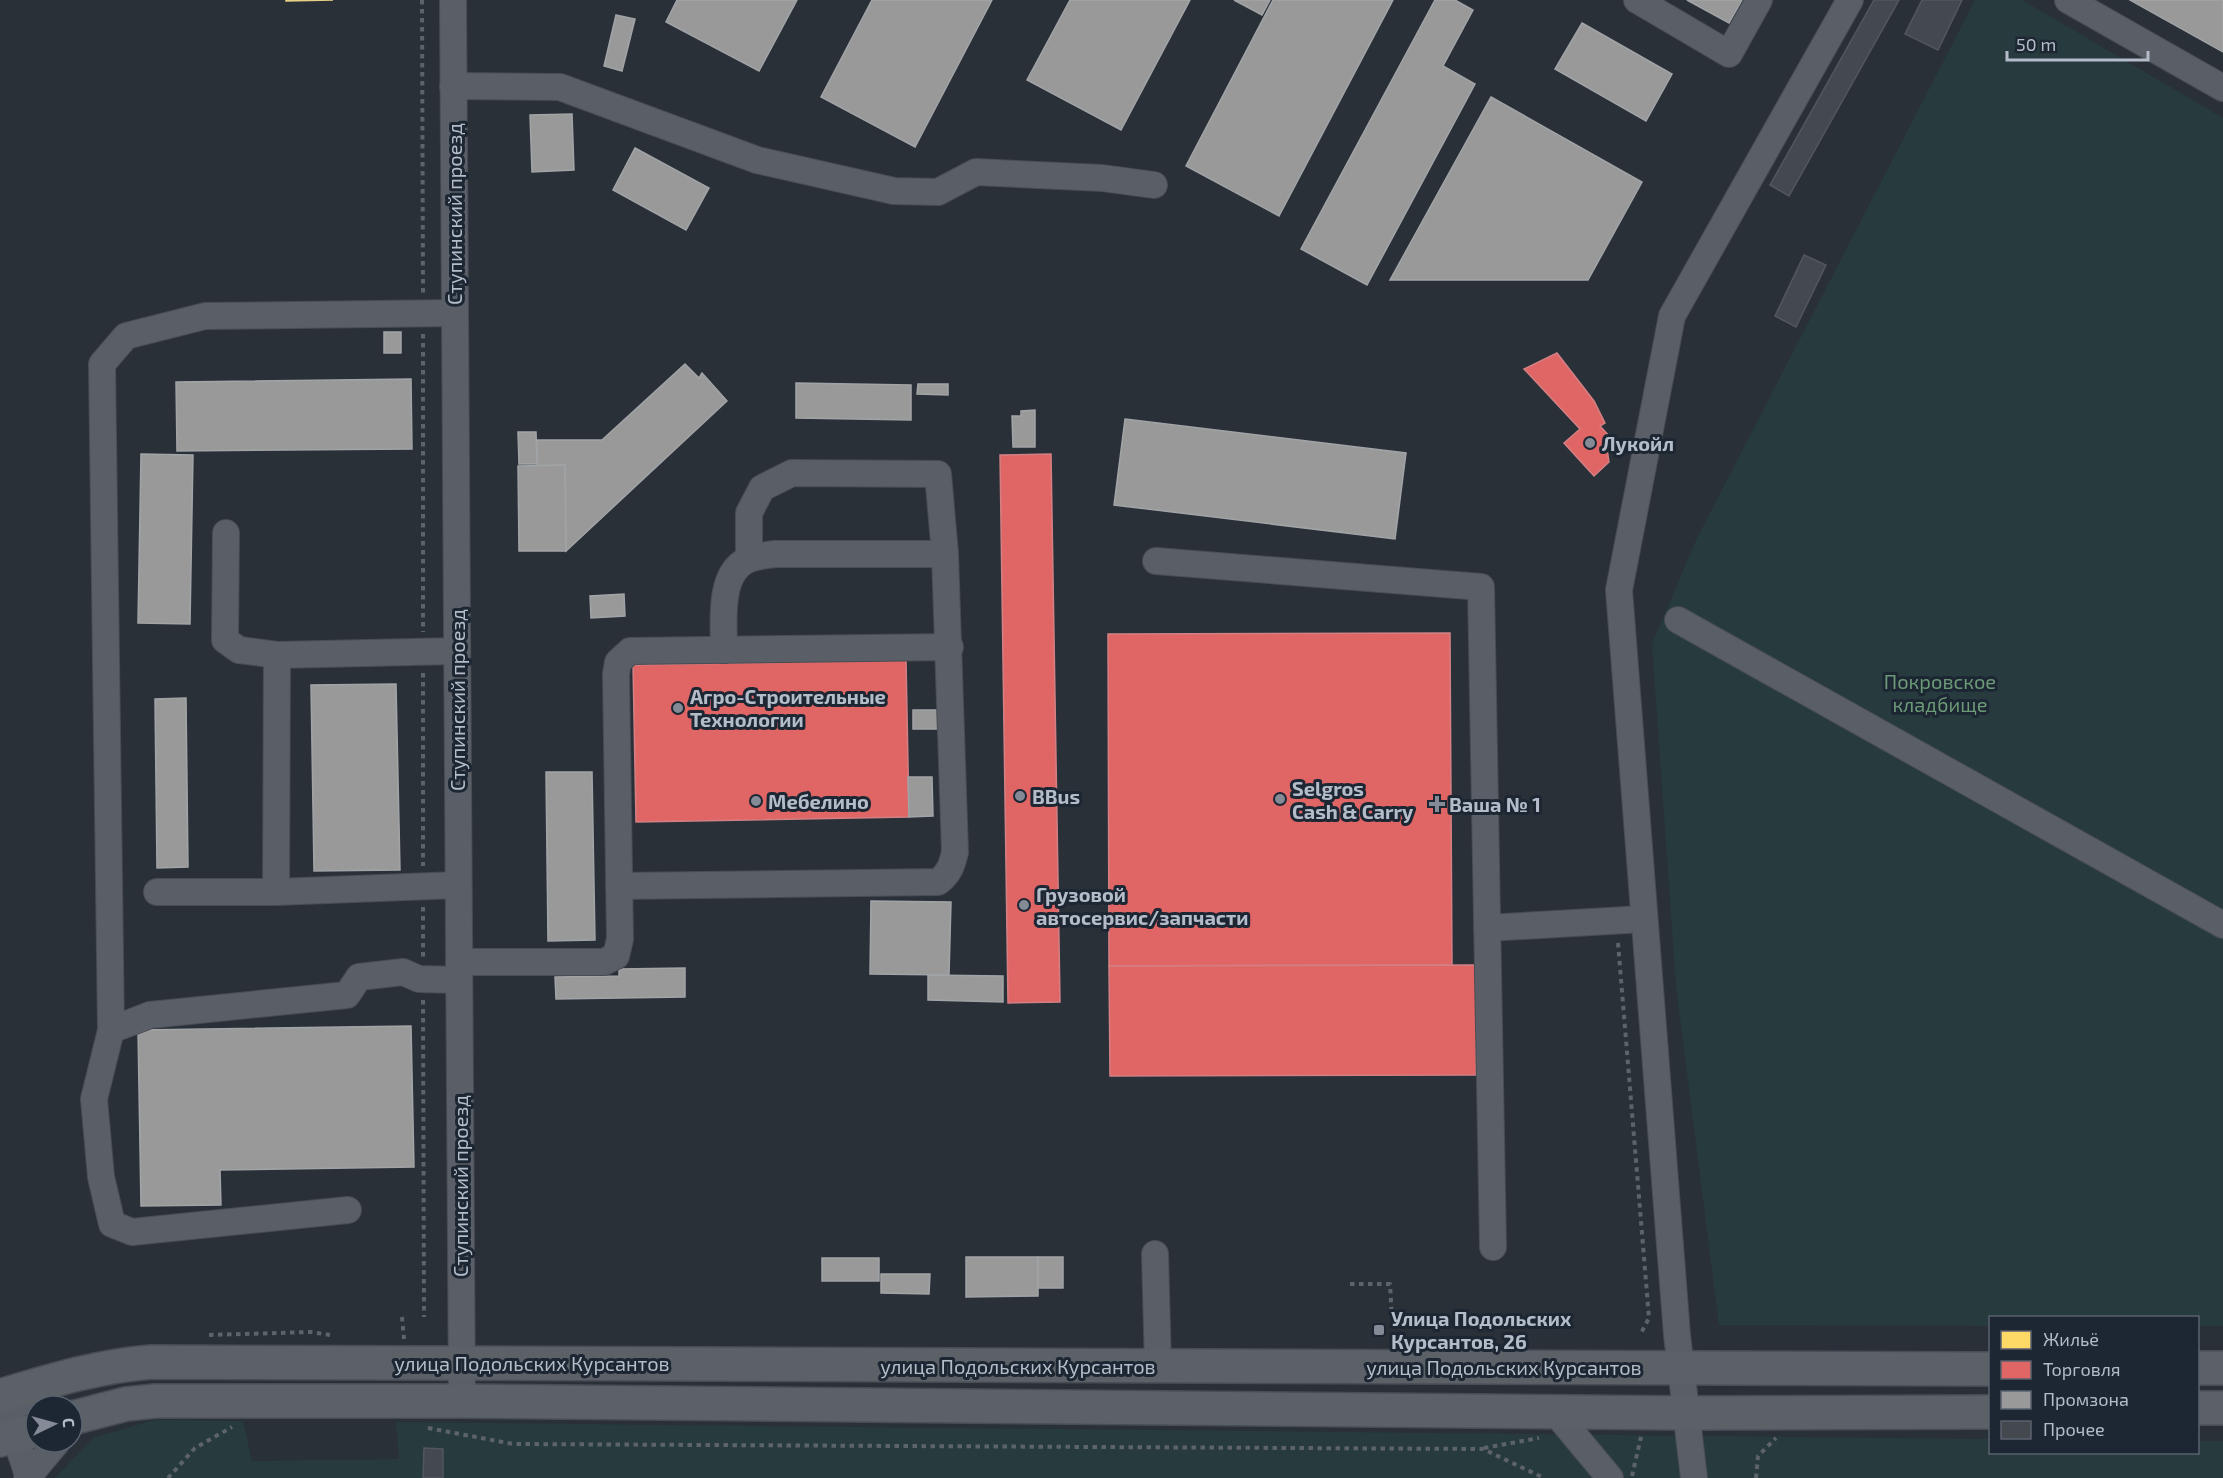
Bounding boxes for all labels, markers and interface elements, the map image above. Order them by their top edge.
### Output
scale bar [2007,24,2148,62]
text: 50 m [2016,33,2056,55]
street label: Ступинский проезд [442,123,467,305]
place label: Лукойл [1602,431,1674,455]
marker: Лукойл [1583,436,1597,450]
street label: Ступинский проезд [445,609,470,791]
park label: Покровское кладбище [1884,669,1996,716]
place label: Агро-Строительные Технологии [690,684,886,731]
marker: Агро-Строительные Технологии [671,701,685,715]
place label: Selgros Cash & Carry [1292,776,1414,824]
place label: BBus [1032,784,1080,808]
place label: Мебелино [768,789,869,813]
marker: BBus [1013,789,1027,803]
marker: Selgros Cash & Carry [1273,792,1287,806]
place label: Ваша № 1 [1449,792,1541,816]
marker: Мебелино [749,794,763,808]
marker: Ваша № 1 [1430,797,1444,811]
place label: Грузовой автосервис/запчасти [1036,882,1249,929]
marker: Грузовой автосервис/запчасти [1017,898,1031,912]
street label: Ступинский проезд [448,1095,473,1277]
place label: Улица Подольских Курсантов, 26 [1391,1306,1572,1353]
legend [1989,1316,2199,1454]
marker: Улица Подольских Курсантов, 26 [1372,1323,1386,1337]
text: Жильё [2043,1328,2099,1350]
street label: улица Подольских Курсантов [394,1351,670,1376]
street label: улица Подольских Курсантов [880,1354,1156,1379]
street label: улица Подольских Курсантов [1366,1355,1642,1380]
text: Торговля [2043,1358,2121,1380]
text: Промзона [2043,1388,2129,1410]
north arrow [24,1394,84,1454]
text: С [60,1417,79,1428]
text: Прочее [2043,1418,2105,1440]

